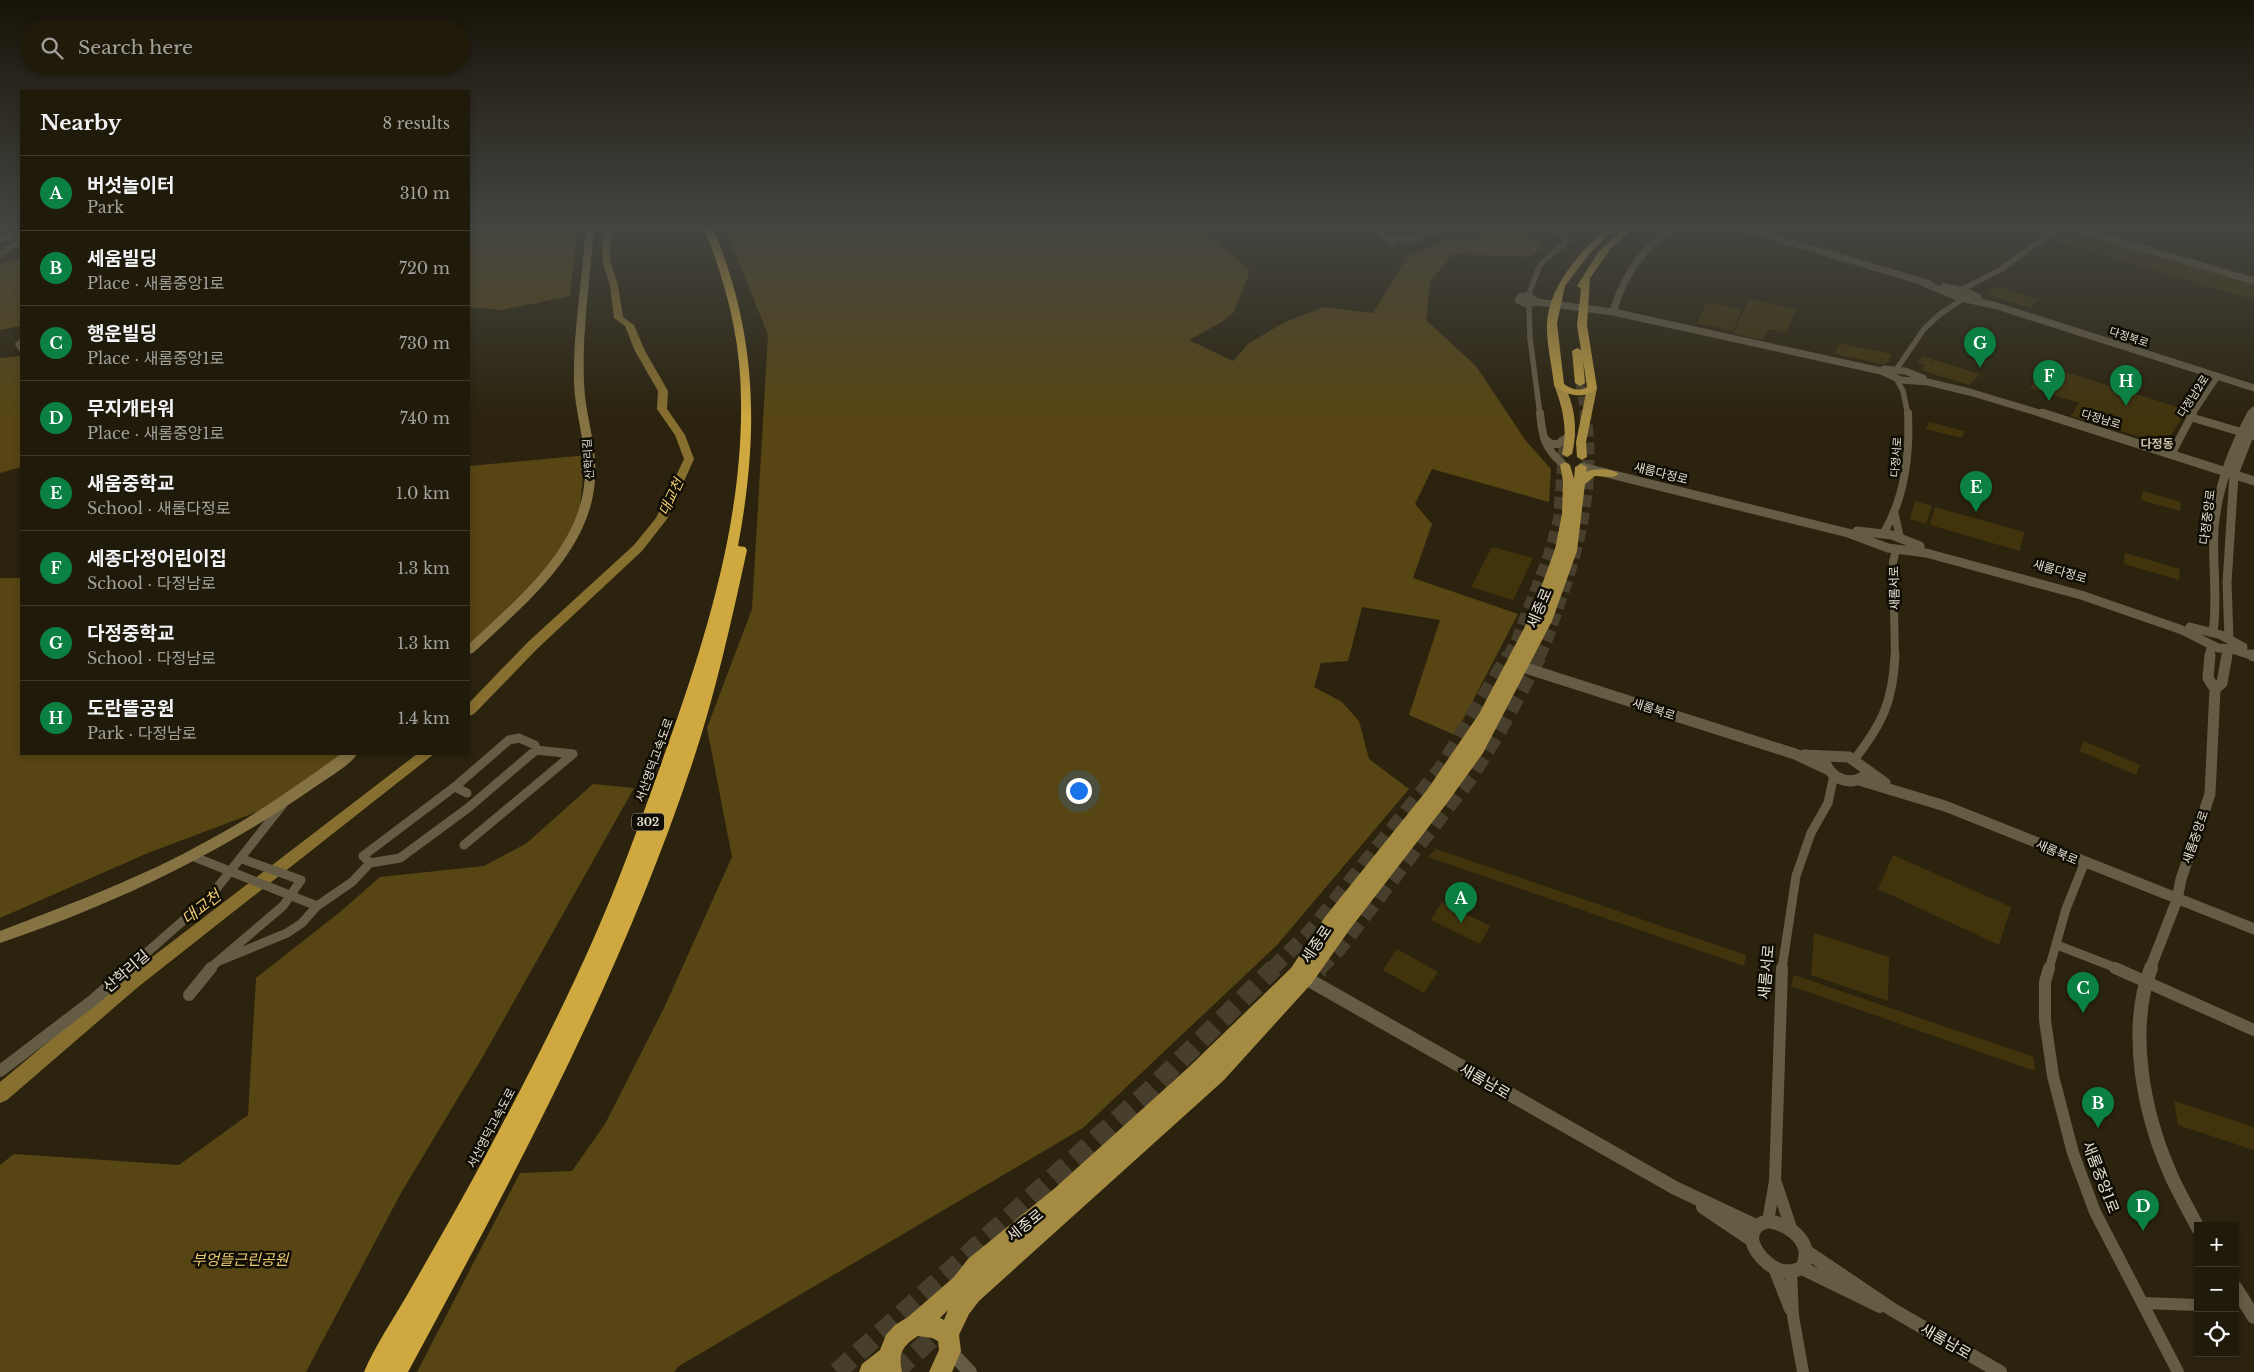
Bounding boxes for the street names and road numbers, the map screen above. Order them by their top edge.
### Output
street label: 다정북로 [2108,324,2150,350]
street label: 다정남2로 [2174,372,2212,420]
street label: 다정남로 [2080,406,2122,432]
street label: 다정서로 [1888,436,1904,478]
street label: 산학리길 [580,438,596,480]
street label: 새롬다정로 [1632,459,1690,487]
street label: 다정중앙로 [2196,489,2218,545]
street label: 새롬다정로 [2031,556,2089,586]
street label: 새롬서로 [1886,566,1902,610]
street label: 세종로 [1522,585,1556,631]
street label: 새롬북로 [1631,695,1677,723]
street label: 서산영덕고속도로 [632,716,676,804]
street label: 새롬중앙로 [2179,808,2211,866]
road number: 302 [632,814,664,830]
street label: 새롬북로 [2034,836,2080,868]
street label: 세종로 [1297,922,1335,966]
street label: 새롬서로 [1754,944,1778,1000]
street label: 산학리길 [99,946,153,996]
street label: 새롬남로 [1456,1059,1514,1103]
street label: 서산영덕고속도로 [464,1085,518,1171]
street label: 새롬중앙1로 [2079,1138,2123,1216]
street label: 세종로 [1003,1205,1047,1245]
street label: 새롬남로 [1917,1319,1975,1363]

